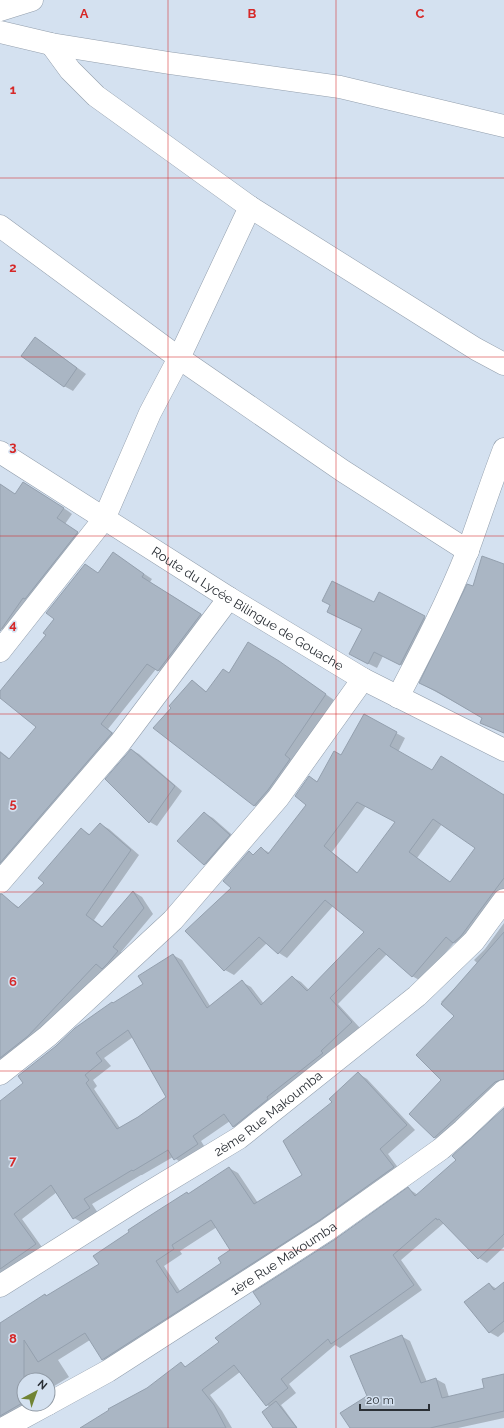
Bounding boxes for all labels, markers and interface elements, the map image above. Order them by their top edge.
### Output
text: A [80,6,89,21]
text: B [248,6,257,21]
text: C [416,6,425,21]
text: 1 [10,82,17,97]
text: 2 [9,260,17,275]
text: 3 [9,439,17,454]
street label: Route du Lycée Bilingue de Gouache [149,543,347,673]
text: 4 [9,617,17,632]
text: 5 [9,796,17,811]
text: 6 [9,974,17,989]
street label: 2ème Rue Makoumba [211,1067,325,1159]
text: 7 [9,1153,17,1168]
street label: 1ère Rue Makoumba [227,1218,339,1298]
text: 8 [9,1331,17,1346]
north arrow [16,1372,56,1412]
text: N [35,1377,50,1392]
scale bar [360,1386,429,1412]
text: 20 m [366,1393,394,1407]

